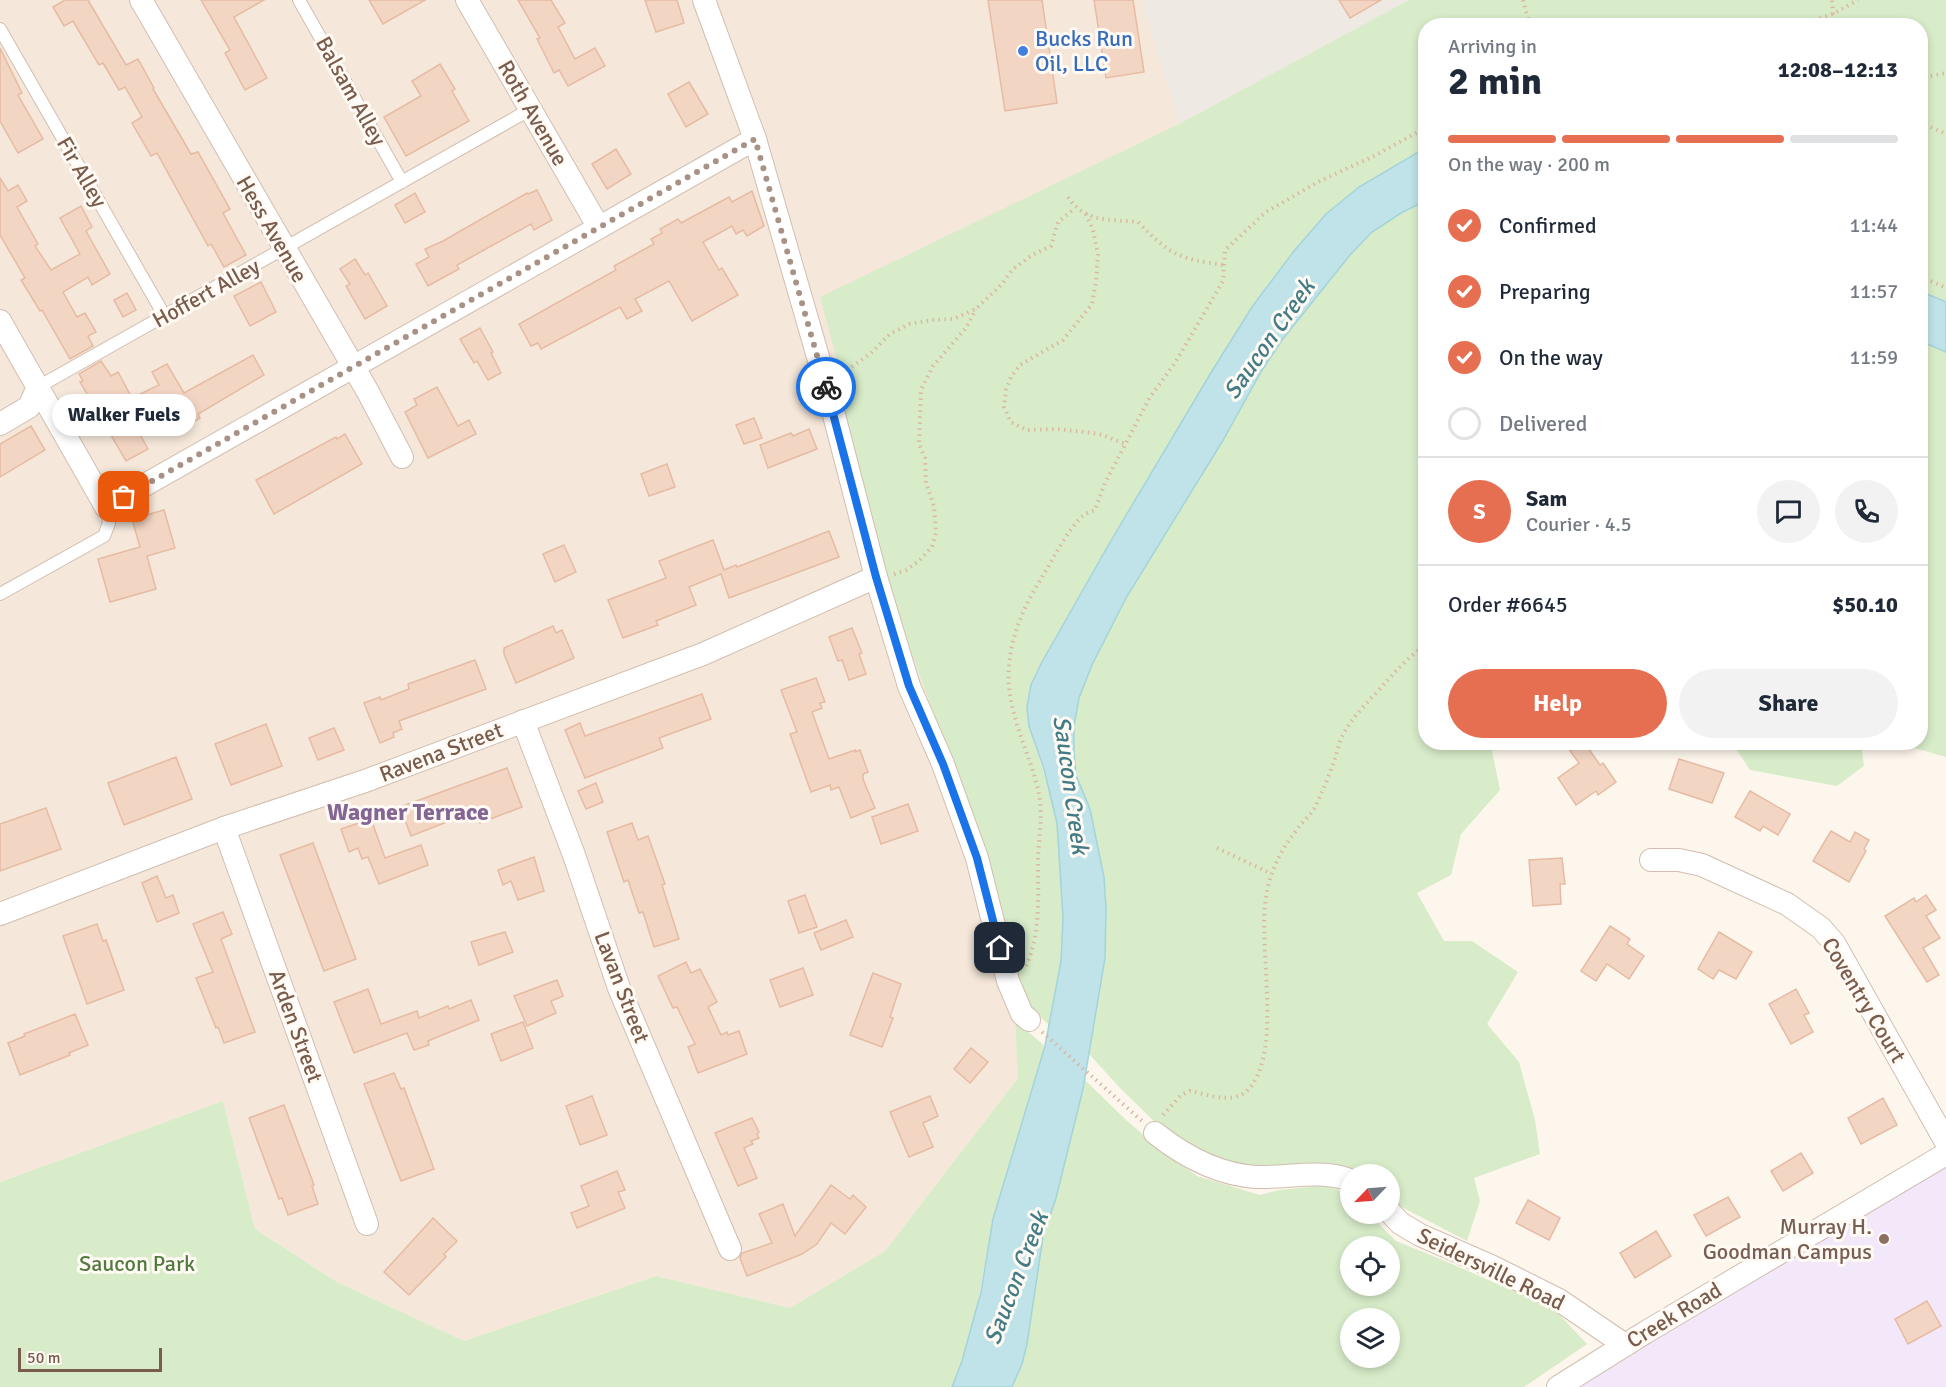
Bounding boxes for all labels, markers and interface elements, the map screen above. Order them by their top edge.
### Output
place label: Bucks Run Oil, LLC [1035,25,1133,77]
street label: Balsam Alley [310,32,392,151]
text: Arriving in [1448,34,1537,59]
marker: Bucks Run Oil, LLC [1016,44,1030,58]
street label: Roth Avenue [492,55,574,171]
text: 12:08–12:13 [1778,56,1898,83]
text: 2 min [1448,57,1542,105]
street label: Fir Alley [51,132,113,213]
text: On the way · 200 m [1448,152,1610,177]
street label: Hess Avenue [231,171,313,287]
icon: check [1448,209,1481,242]
text: Confirmed [1499,212,1597,239]
text: 11:44 [1849,213,1898,238]
street label: Hoffert Alley [147,252,265,334]
water label: Saucon Creek [1217,272,1322,405]
icon: check [1448,275,1481,308]
text: Preparing [1499,278,1591,305]
text: 11:57 [1849,279,1898,304]
icon: check [1448,341,1481,374]
text: On the way [1499,344,1603,371]
text: 11:59 [1849,345,1898,370]
courier [796,357,856,417]
icon: bike [810,371,843,404]
callout: Walker Fuels [52,395,196,437]
text: Walker Fuels [68,402,180,427]
text: Delivered [1499,410,1587,437]
pin [98,471,149,522]
icon: bag [107,480,140,513]
button: chat [1757,480,1820,543]
button: phone [1835,480,1898,543]
text: Sam [1526,485,1567,512]
text: S [1473,498,1486,525]
text: Courier · 4.5 [1526,512,1632,537]
text: Order #6645 [1448,591,1568,618]
text: $50.10 [1832,591,1898,618]
button: Help [1448,669,1667,738]
button: Share [1679,669,1898,738]
water label: Saucon Creek [1046,714,1096,858]
street label: Ravena Street [376,716,507,788]
district label: Wagner Terrace [327,797,489,827]
pin [974,922,1025,973]
street label: Lavan Street [588,927,656,1047]
icon: home [983,931,1016,964]
street label: Coventry Court [1816,932,1912,1068]
street label: Arden Street [263,966,329,1086]
north arrow [1340,1164,1400,1224]
map controls [1340,1164,1400,1368]
water label: Saucon Creek [977,1206,1056,1349]
place label: Murray H. Goodman Campus [1703,1213,1872,1265]
street label: Seidersville Road [1413,1222,1569,1316]
marker: Murray H. Goodman Campus [1877,1232,1891,1246]
button: locate [1340,1236,1400,1296]
park label: Saucon Park [79,1250,195,1277]
street label: Creek Road [1622,1276,1726,1354]
button: layers [1340,1308,1400,1368]
scale bar [18,1345,162,1372]
text: 50 m [27,1348,61,1368]

